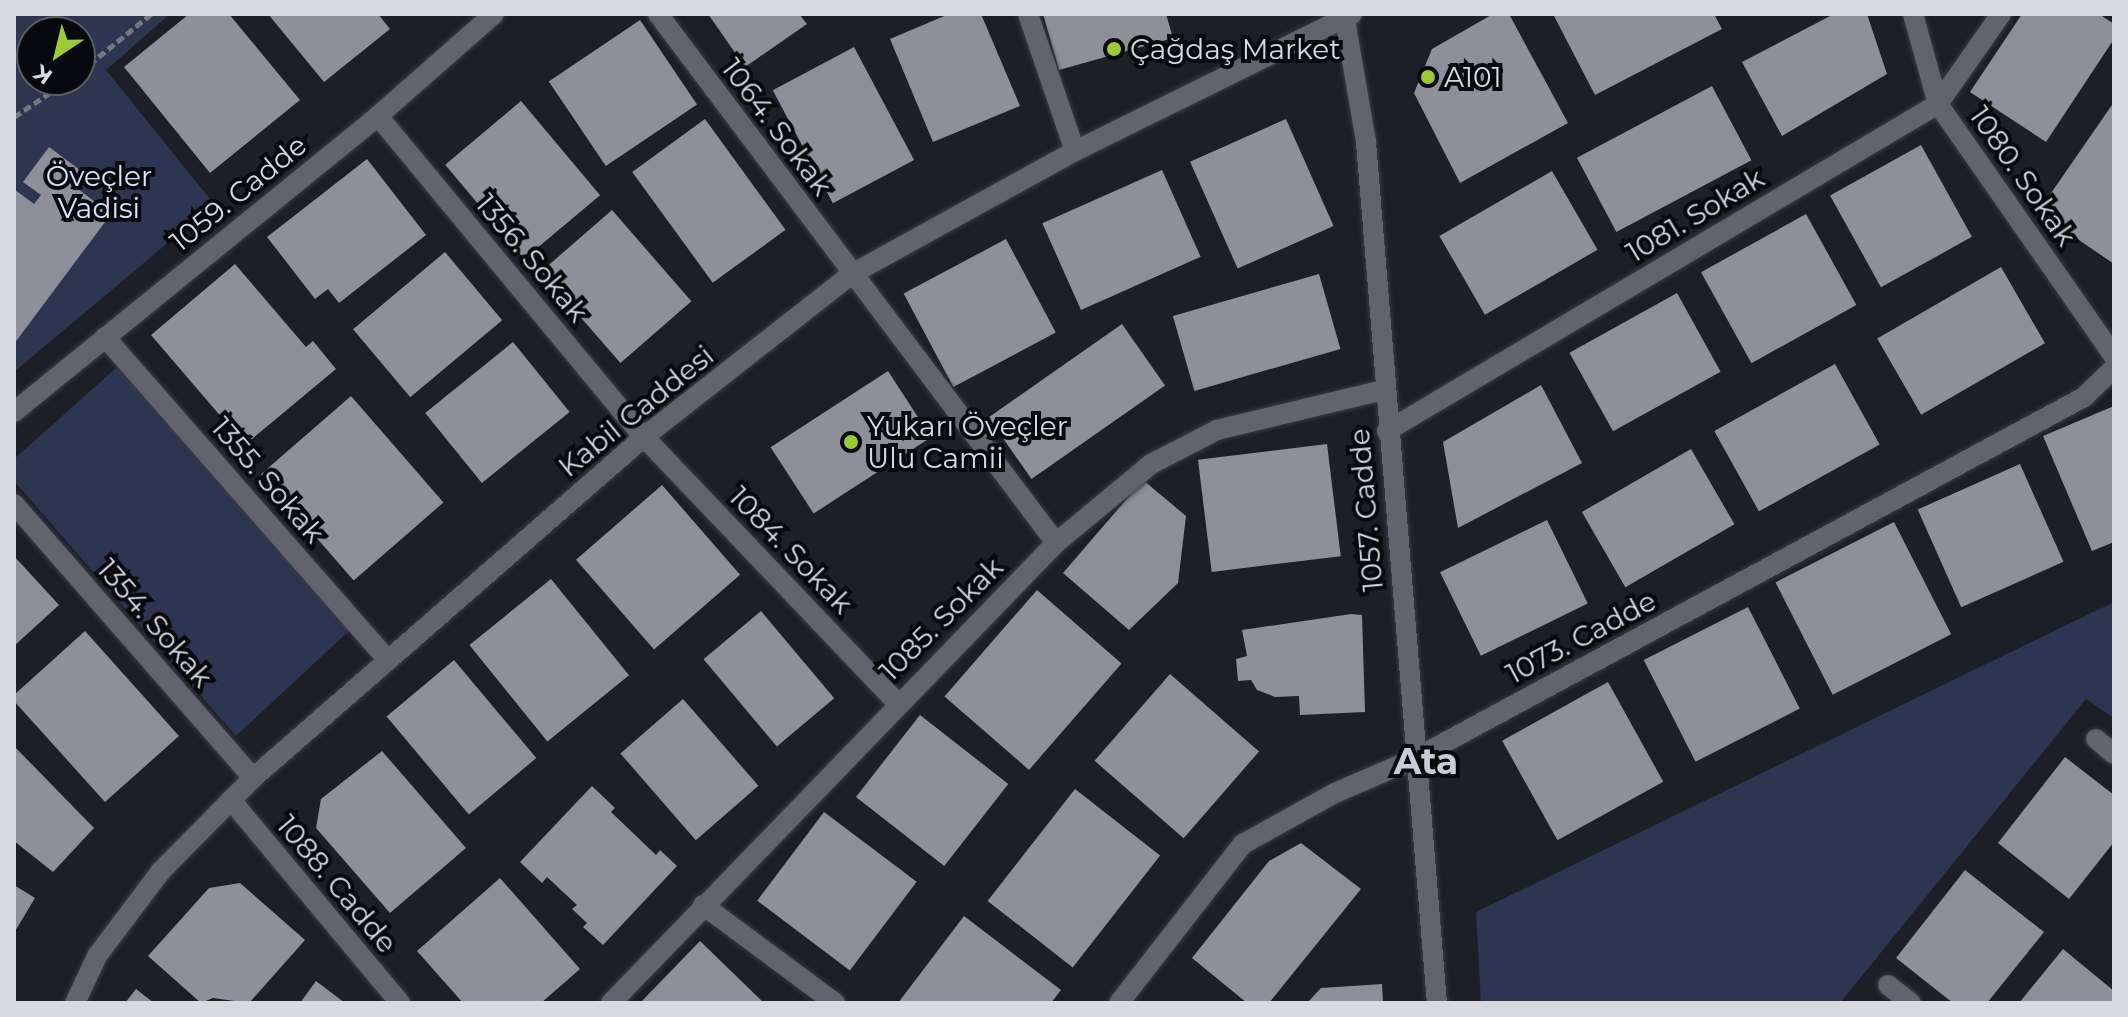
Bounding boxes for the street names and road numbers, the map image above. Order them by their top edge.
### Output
street label: 1064. Sokak [715,52,839,202]
street label: 1080. Sokak [1963,100,2083,252]
street label: 1059. Cadde [163,128,313,258]
street label: 1081. Sokak [1620,161,1770,269]
street label: 1356. Sokak [469,187,595,329]
street label: Kabil Caddesi [552,338,720,484]
street label: 1355. Sokak [204,411,332,549]
street label: 1057. Cadde [1342,427,1390,593]
street label: 1084. Sokak [722,480,860,620]
street label: 1085. Sokak [873,551,1009,687]
street label: 1354. Sokak [90,552,220,694]
street label: 1073. Cadde [1500,583,1662,691]
street label: 1088. Cadde [270,808,404,960]

